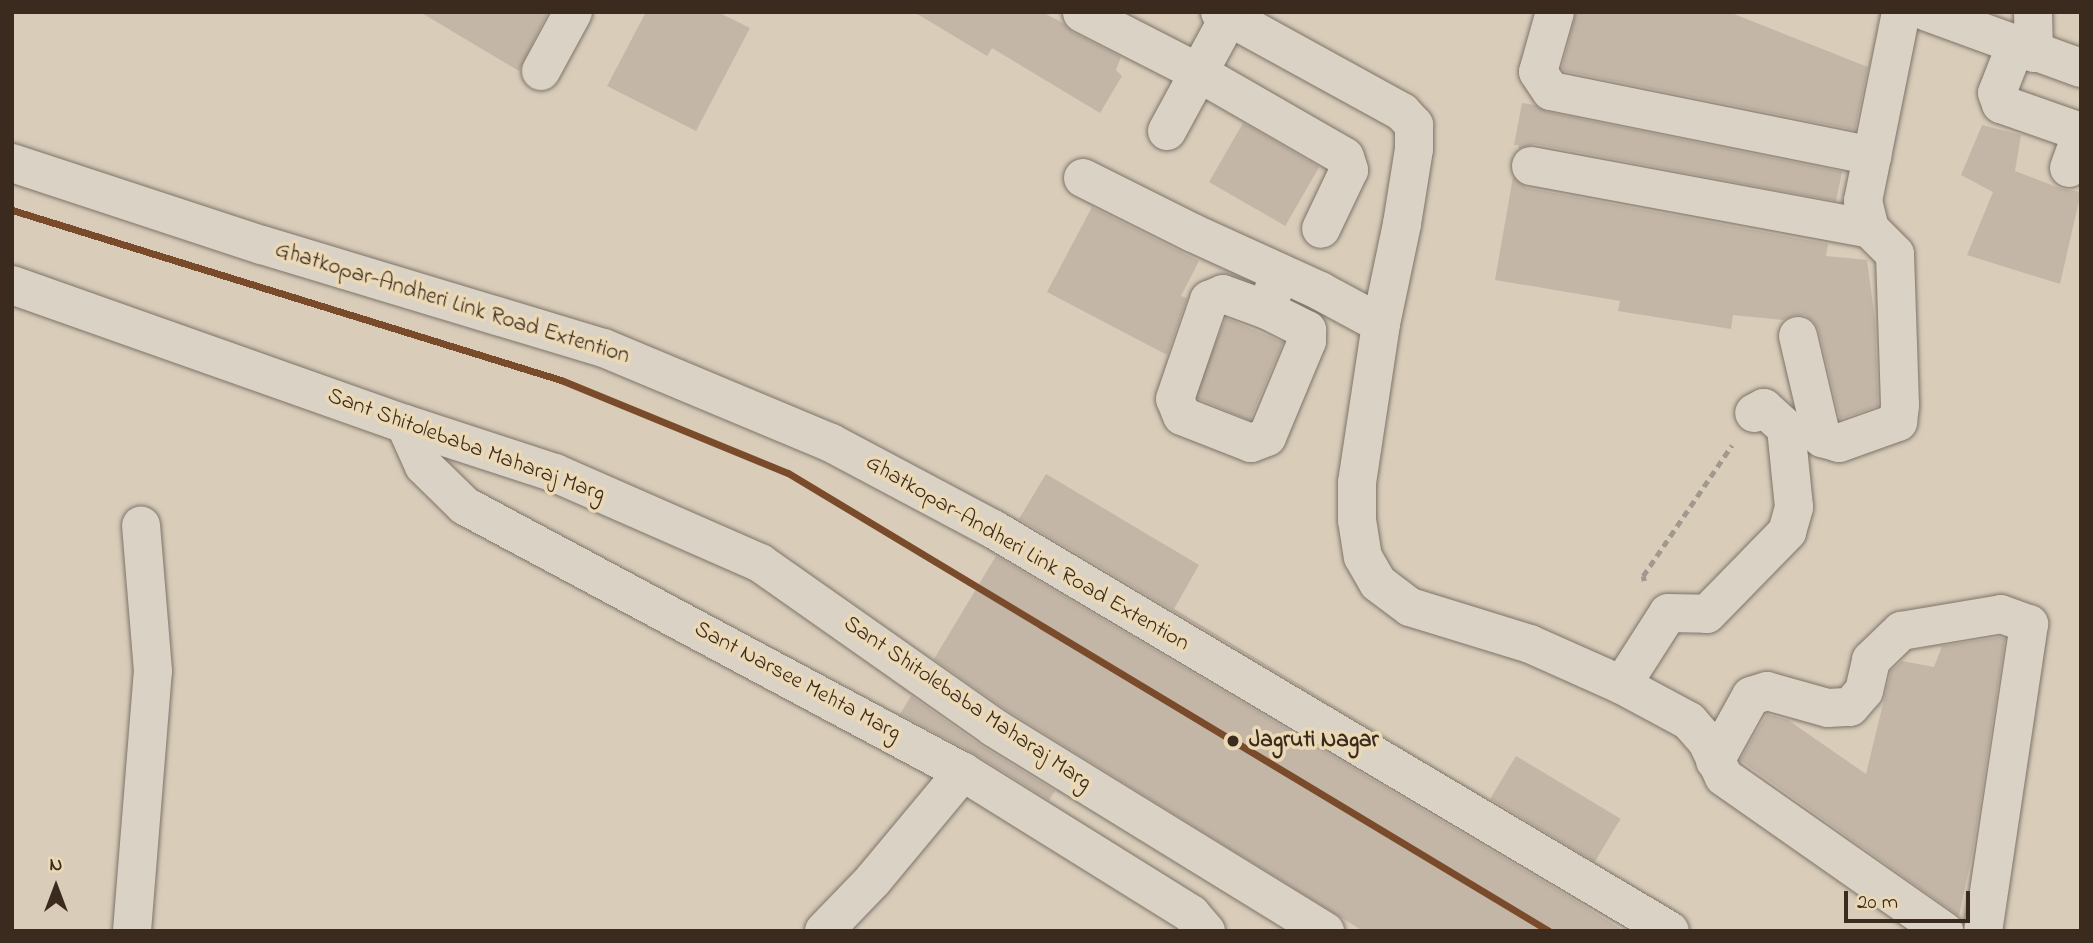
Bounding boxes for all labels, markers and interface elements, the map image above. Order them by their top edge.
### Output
street label: Ghatkopar-Andheri Link Road Extention [271,237,633,371]
street label: Sant Shitolebaba Maharaj Marg [323,383,609,509]
street label: Ghatkopar-Andheri Link Road Extention [860,450,1194,658]
street label: Sant Shitolebaba Maharaj Marg [838,611,1096,797]
street label: Sant Narsee Mehta Marg [689,616,905,748]
place label: Jagruti Nagar [1249,727,1379,755]
marker: Jagruti Nagar [1223,731,1243,751]
north arrow [21,852,91,922]
text: N [50,852,62,879]
scale bar [1848,876,1974,920]
text: 20 m [1857,888,1898,918]

